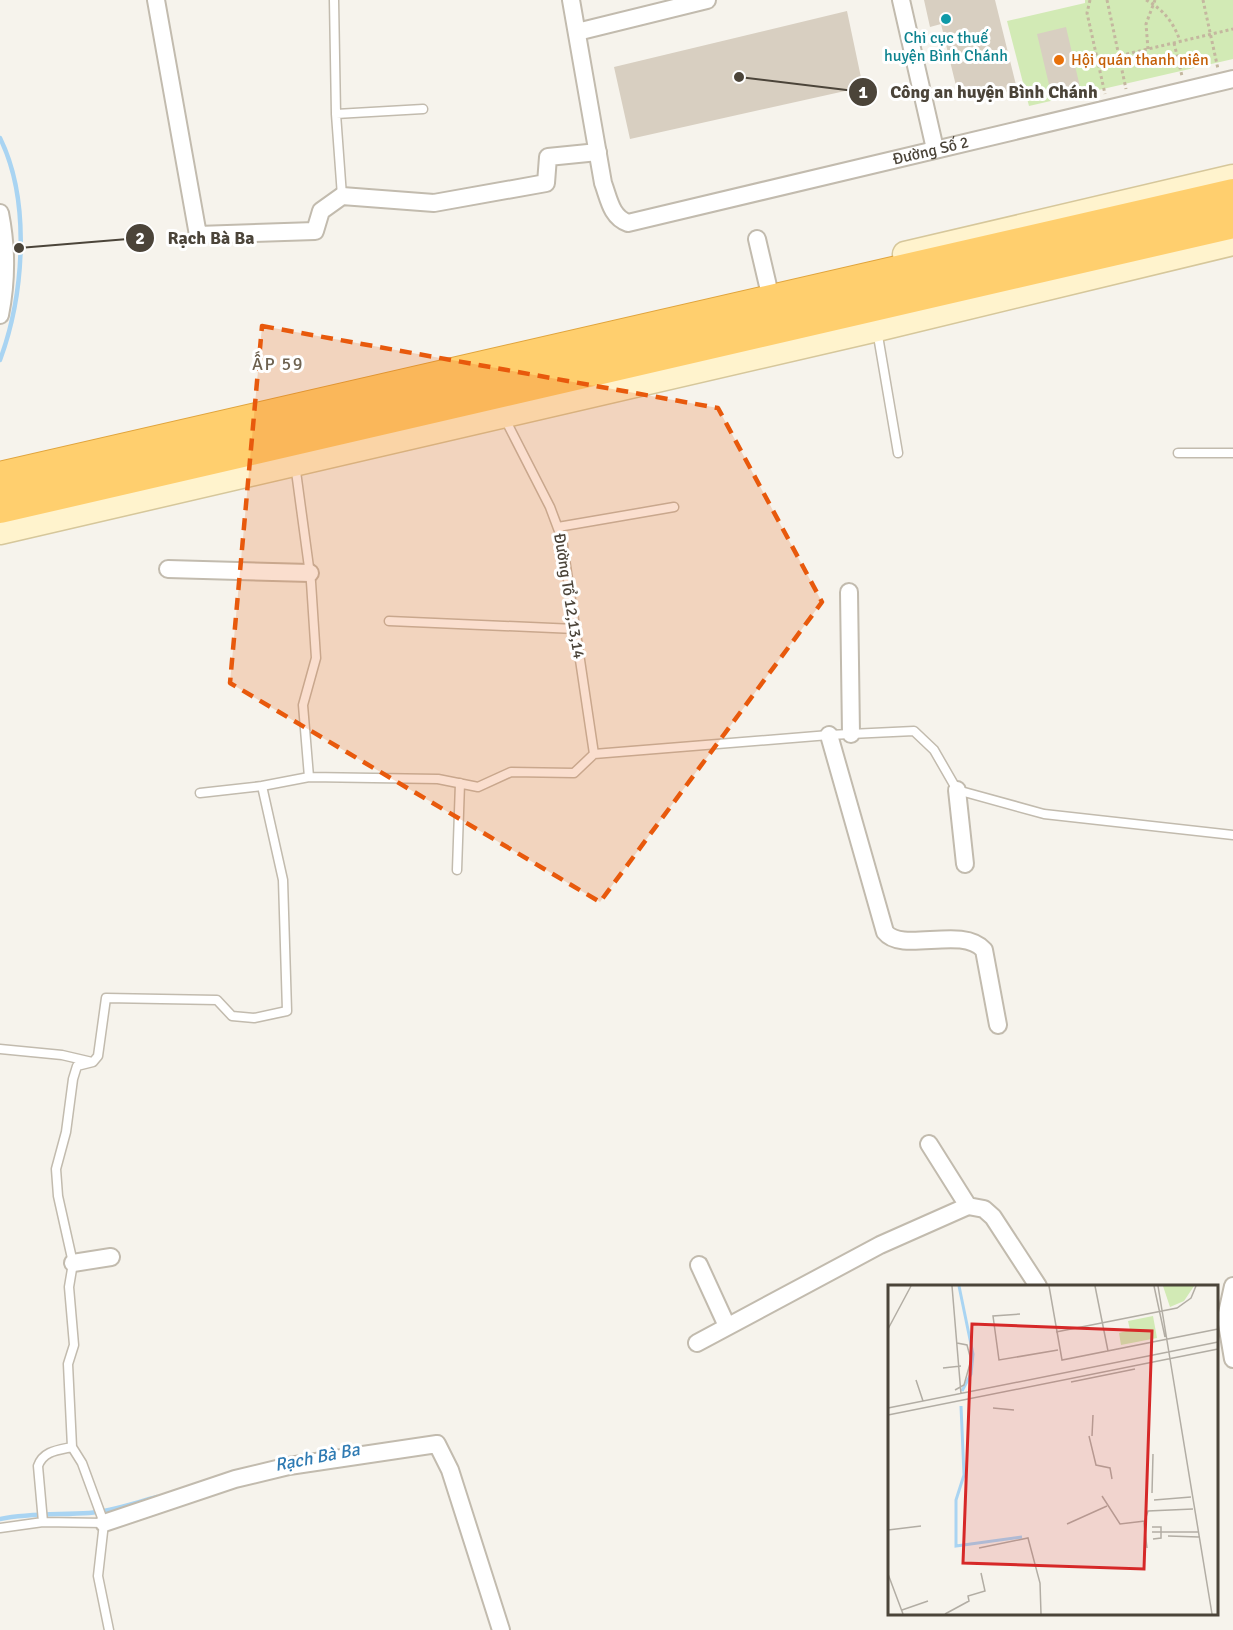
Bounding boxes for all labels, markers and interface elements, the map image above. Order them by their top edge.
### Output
marker: Chi cục thuế huyện Bình Chánh [939,12,953,26]
place label: Chi cục thuế huyện Bình Chánh [884,28,1008,66]
place label: Hội quán thanh niên [1071,50,1209,70]
marker: Hội quán thanh niên [1052,53,1066,67]
callout: Công an huyện Bình Chánh [848,74,1110,110]
text: 1 [858,81,868,103]
text: Công an huyện Bình Chánh [890,81,1098,103]
street label: Đường Số 2 [890,132,971,170]
callout: Rạch Bà Ba [125,220,266,256]
text: 2 [135,227,145,249]
text: Rạch Bà Ba [168,227,254,249]
district label: ẤP 59 [252,350,304,375]
street label: Đường Tổ 12,13,14 [549,532,589,661]
inset map [888,1285,1218,1615]
water label: Rạch Bà Ba [273,1438,362,1476]

